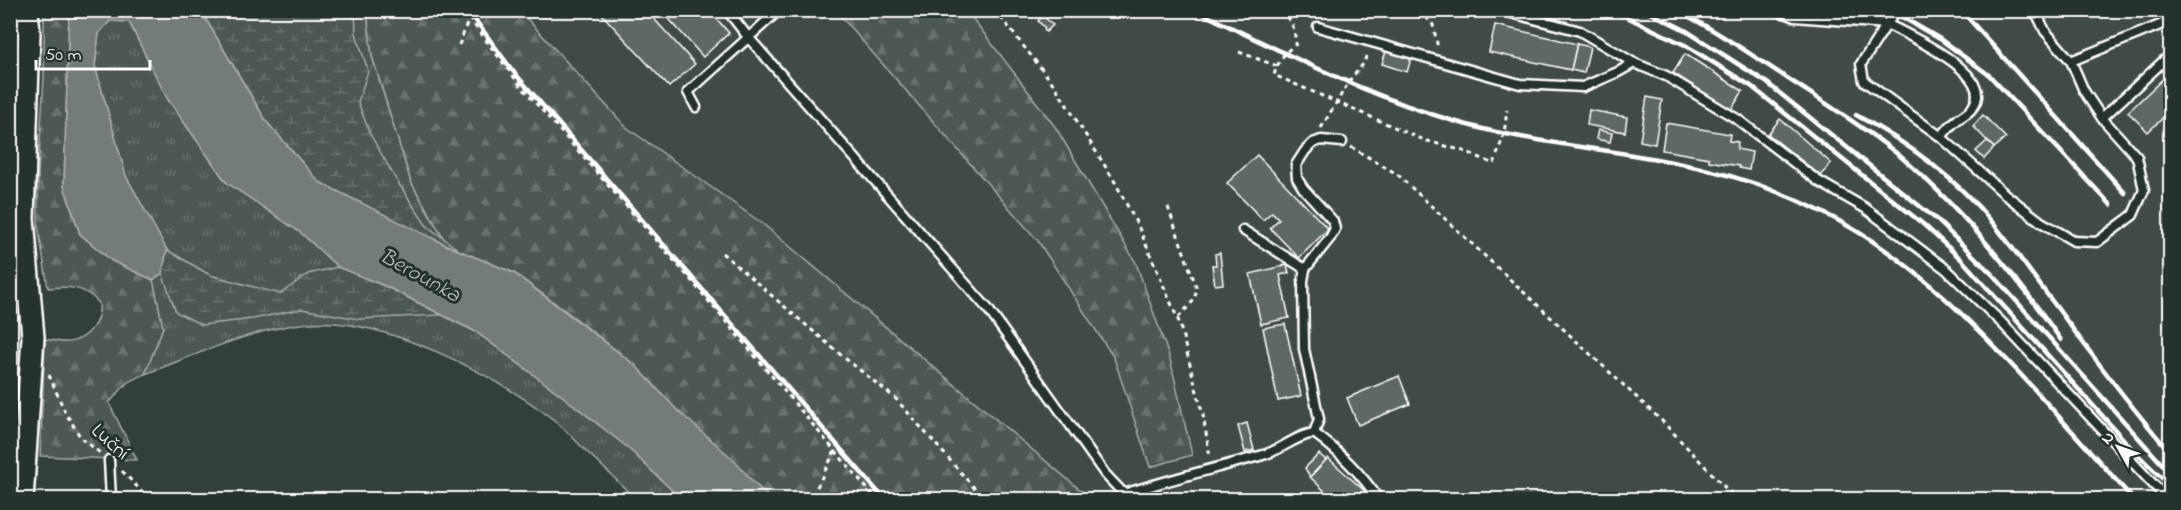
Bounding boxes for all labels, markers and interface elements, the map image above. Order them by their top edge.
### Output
scale bar [36,33,150,71]
text: 50 m [45,43,82,69]
water label: Berounka [373,241,467,312]
street label: Luční [84,417,136,468]
north arrow [2088,417,2148,477]
text: N [2095,427,2121,450]

